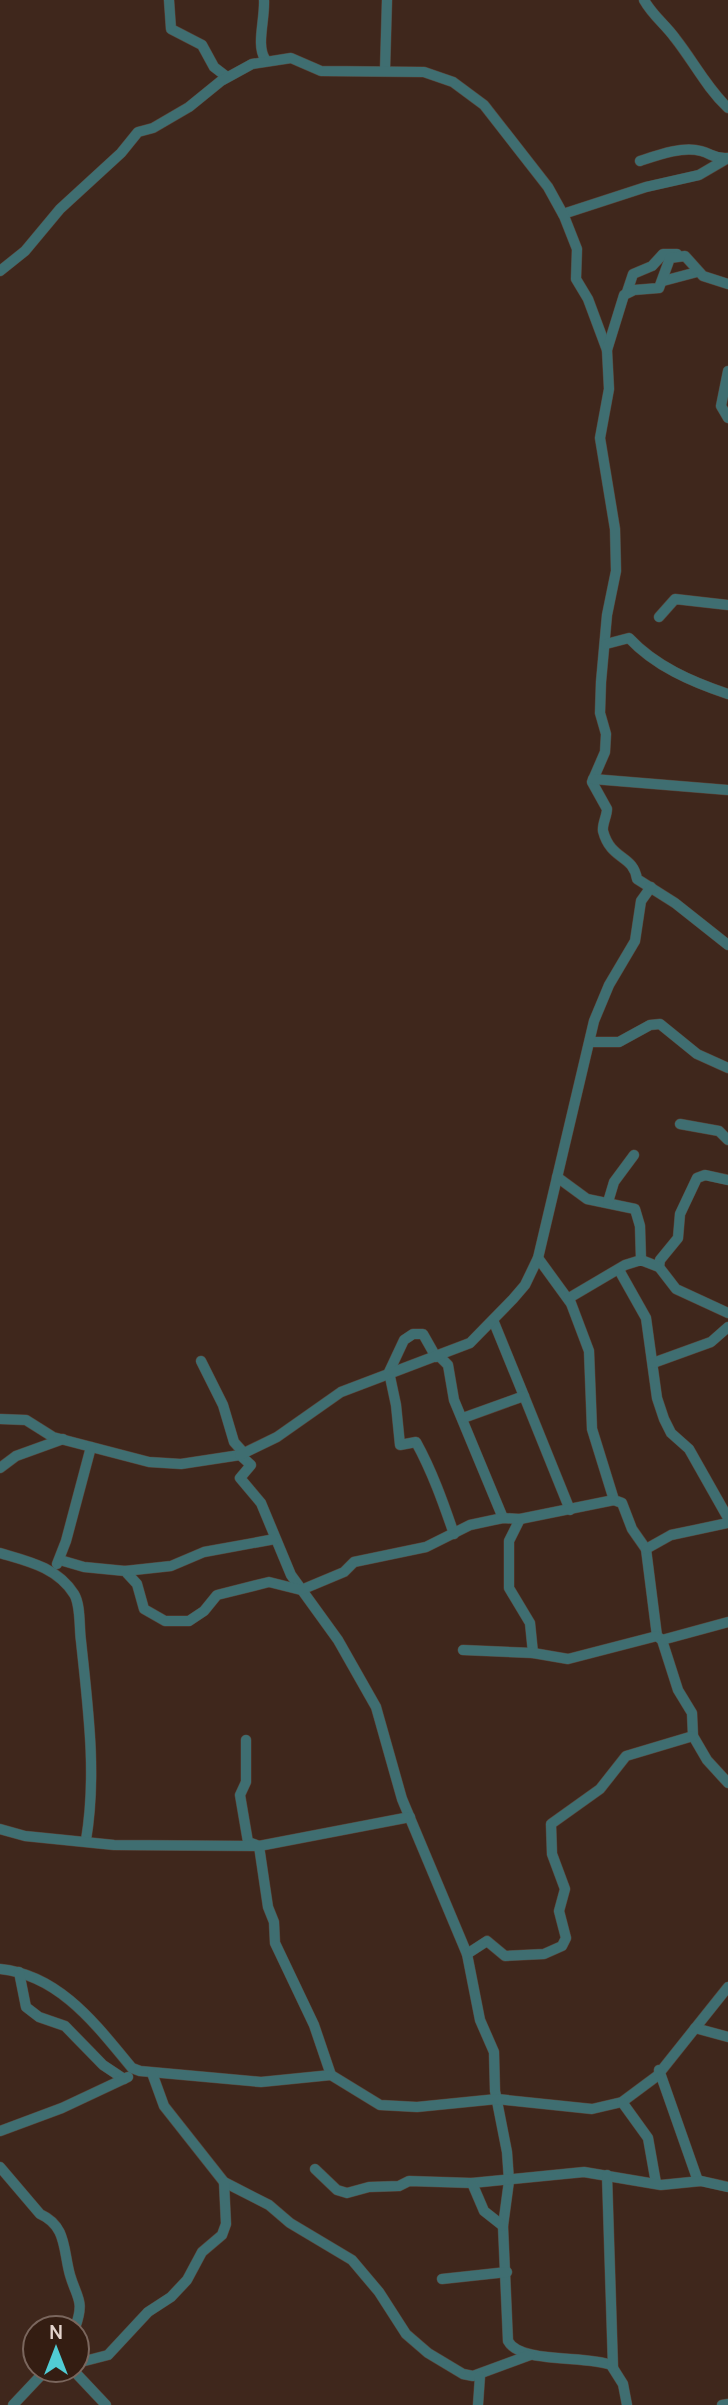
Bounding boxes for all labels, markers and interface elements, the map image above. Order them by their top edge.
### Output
north arrow [21,2314,91,2384]
text: N [49,2319,63,2345]

